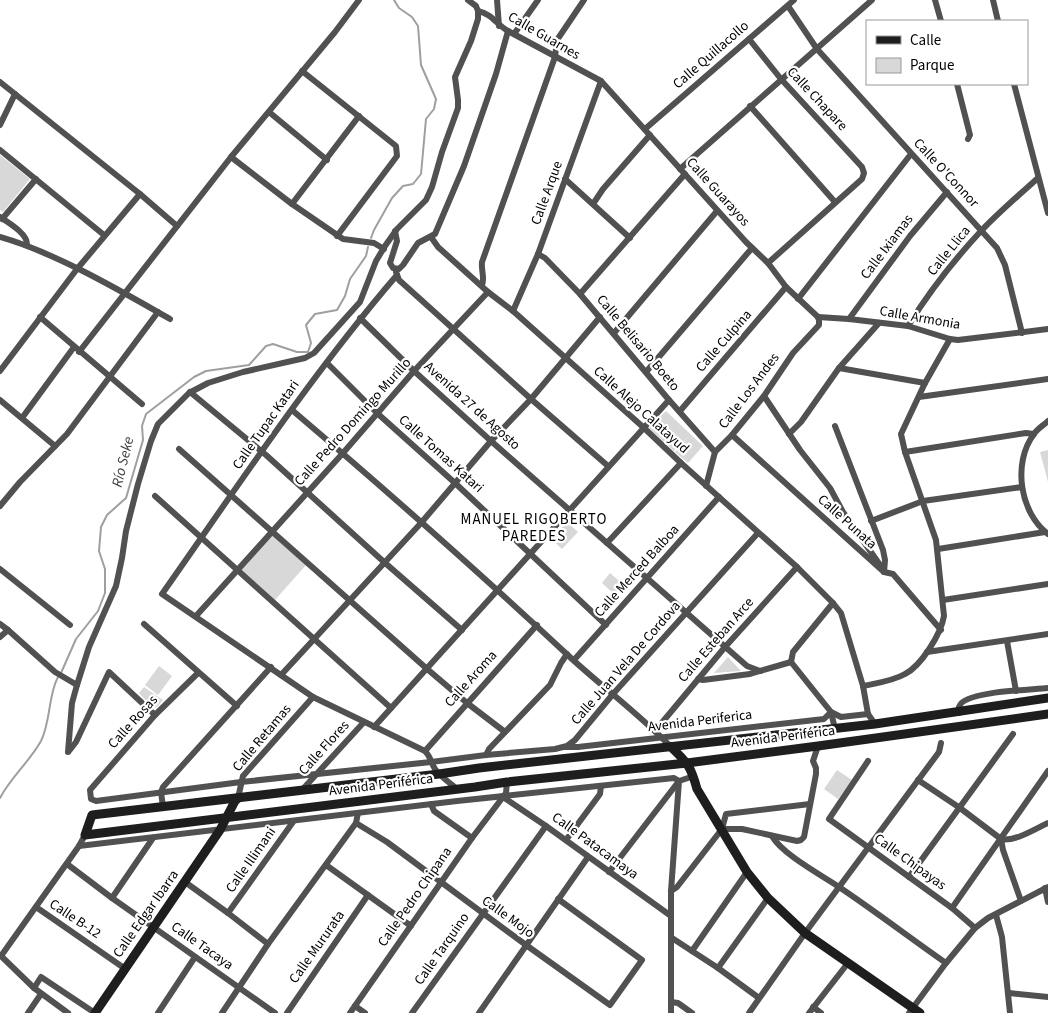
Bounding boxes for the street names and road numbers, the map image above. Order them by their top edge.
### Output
street label: Calle Guarnes [504,7,584,65]
street label: Calle Quillacollo [669,16,753,94]
street label: Calle Chapare [782,63,852,135]
street label: Calle O'Connor [909,134,983,212]
street label: Calle Guarayos [682,153,755,231]
street label: Calle Arque [526,158,568,228]
street label: Calle Ixiamas [856,210,918,284]
street label: Calle Llica [923,222,975,280]
street label: Calle Belisario Boeto [592,290,684,396]
street label: Calle Armonia [878,301,962,335]
street label: Calle Culpina [691,305,757,377]
street label: Calle Los Andes [714,349,784,433]
street label: Calle Pedro Domingo Murillo [290,354,416,490]
street label: Avenida 27 de Agosto [419,357,525,455]
street label: Calle Alejo Calatayud [589,361,693,459]
street label: Calle Tupac Katari [228,376,304,474]
street label: Calle Tomas Katari [394,410,488,498]
street label: Calle Punata [813,490,881,554]
street label: Calle Merced Balboa [590,520,684,622]
street label: Calle Esteban Arce [673,593,759,687]
street label: Calle Juan Vela De Cordova [566,597,686,729]
street label: Calle Aroma [440,646,502,712]
street label: Calle Rosas [103,691,163,753]
street label: Calle Retamas [228,700,296,776]
street label: Avenida Periferica [647,705,753,737]
street label: Calle Flores [294,716,354,780]
street label: Avenida Periférica [730,721,836,753]
street label: Avenida Periférica [328,769,434,801]
street label: Calle Patacamaya [547,808,643,884]
street label: Calle Illimani [221,823,281,897]
street label: Calle Chipayas [870,829,950,895]
street label: Calle Pedro Chipana [373,843,457,951]
street label: Calle Edgar Ibarra [108,866,184,962]
street label: Calle Mojo [478,891,538,943]
street label: Calle B-12 [45,894,105,944]
street label: Calle Mururata [284,906,350,988]
street label: Calle Tarquino [410,909,474,989]
street label: Calle Tacaya [167,917,237,975]

